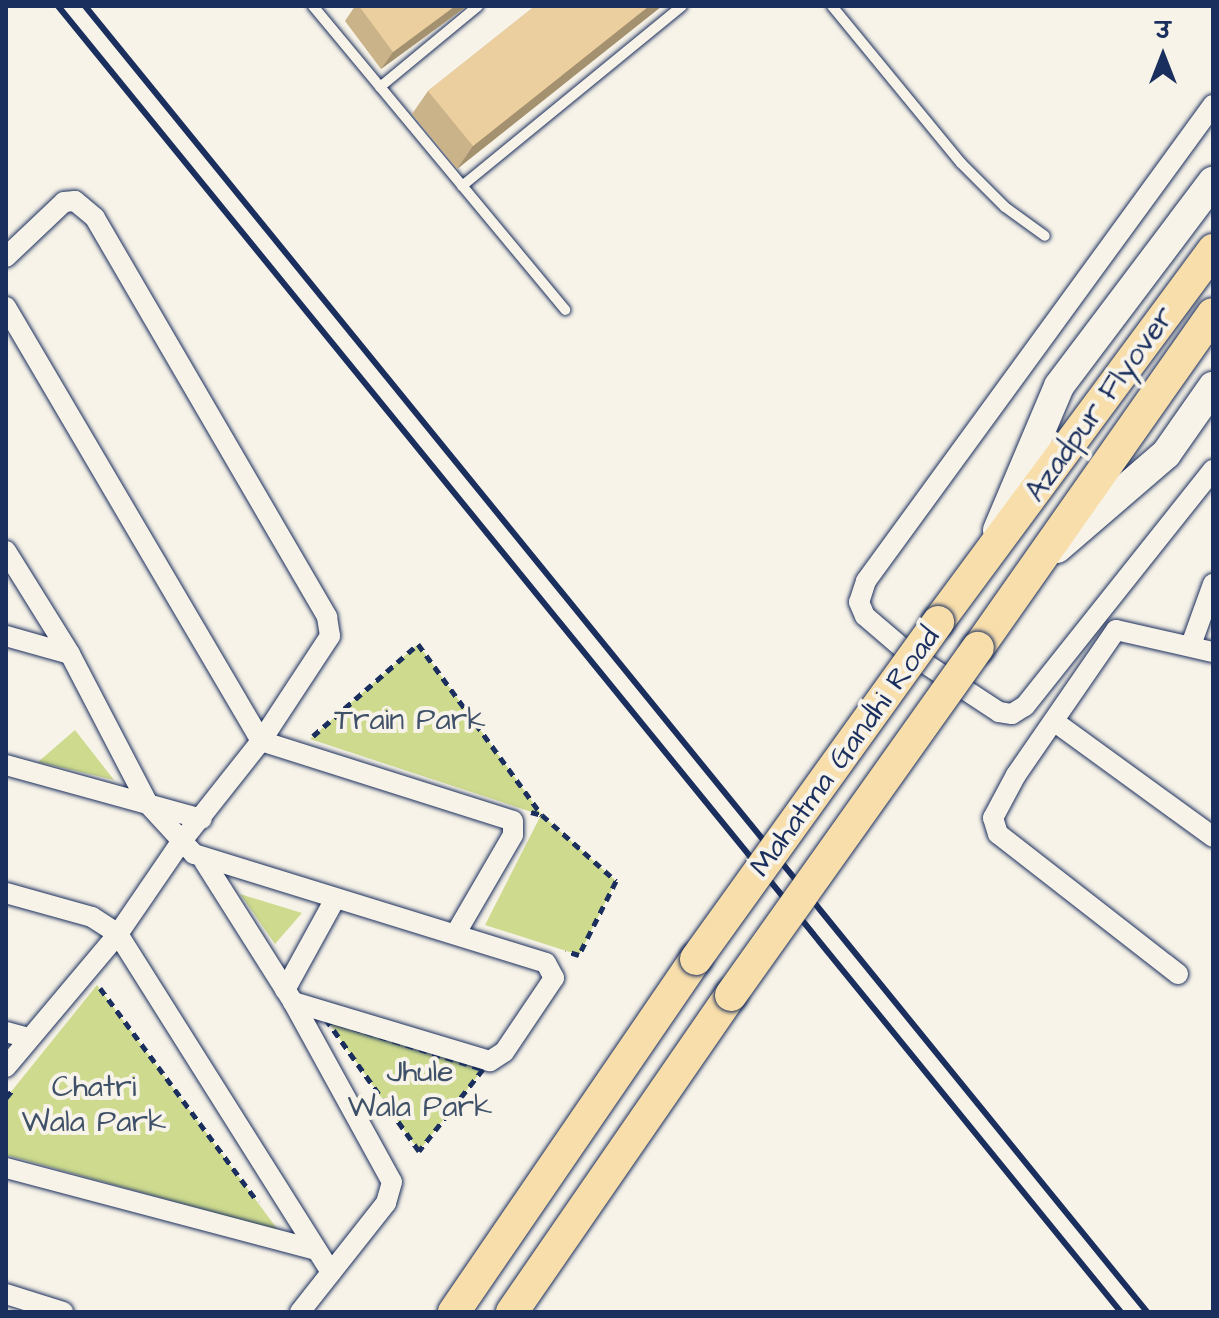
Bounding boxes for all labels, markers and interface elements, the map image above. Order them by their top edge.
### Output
north arrow [1123,16,1203,96]
text: उ [1156,16,1170,47]
street label: Azadpur Flyover [1017,299,1183,509]
street label: Mahatma Gandhi Road [742,620,948,884]
park label: Train Park [334,702,486,738]
park label: Jhule Wala Park [348,1054,492,1124]
park label: Chatri Wala Park [22,1069,166,1140]

